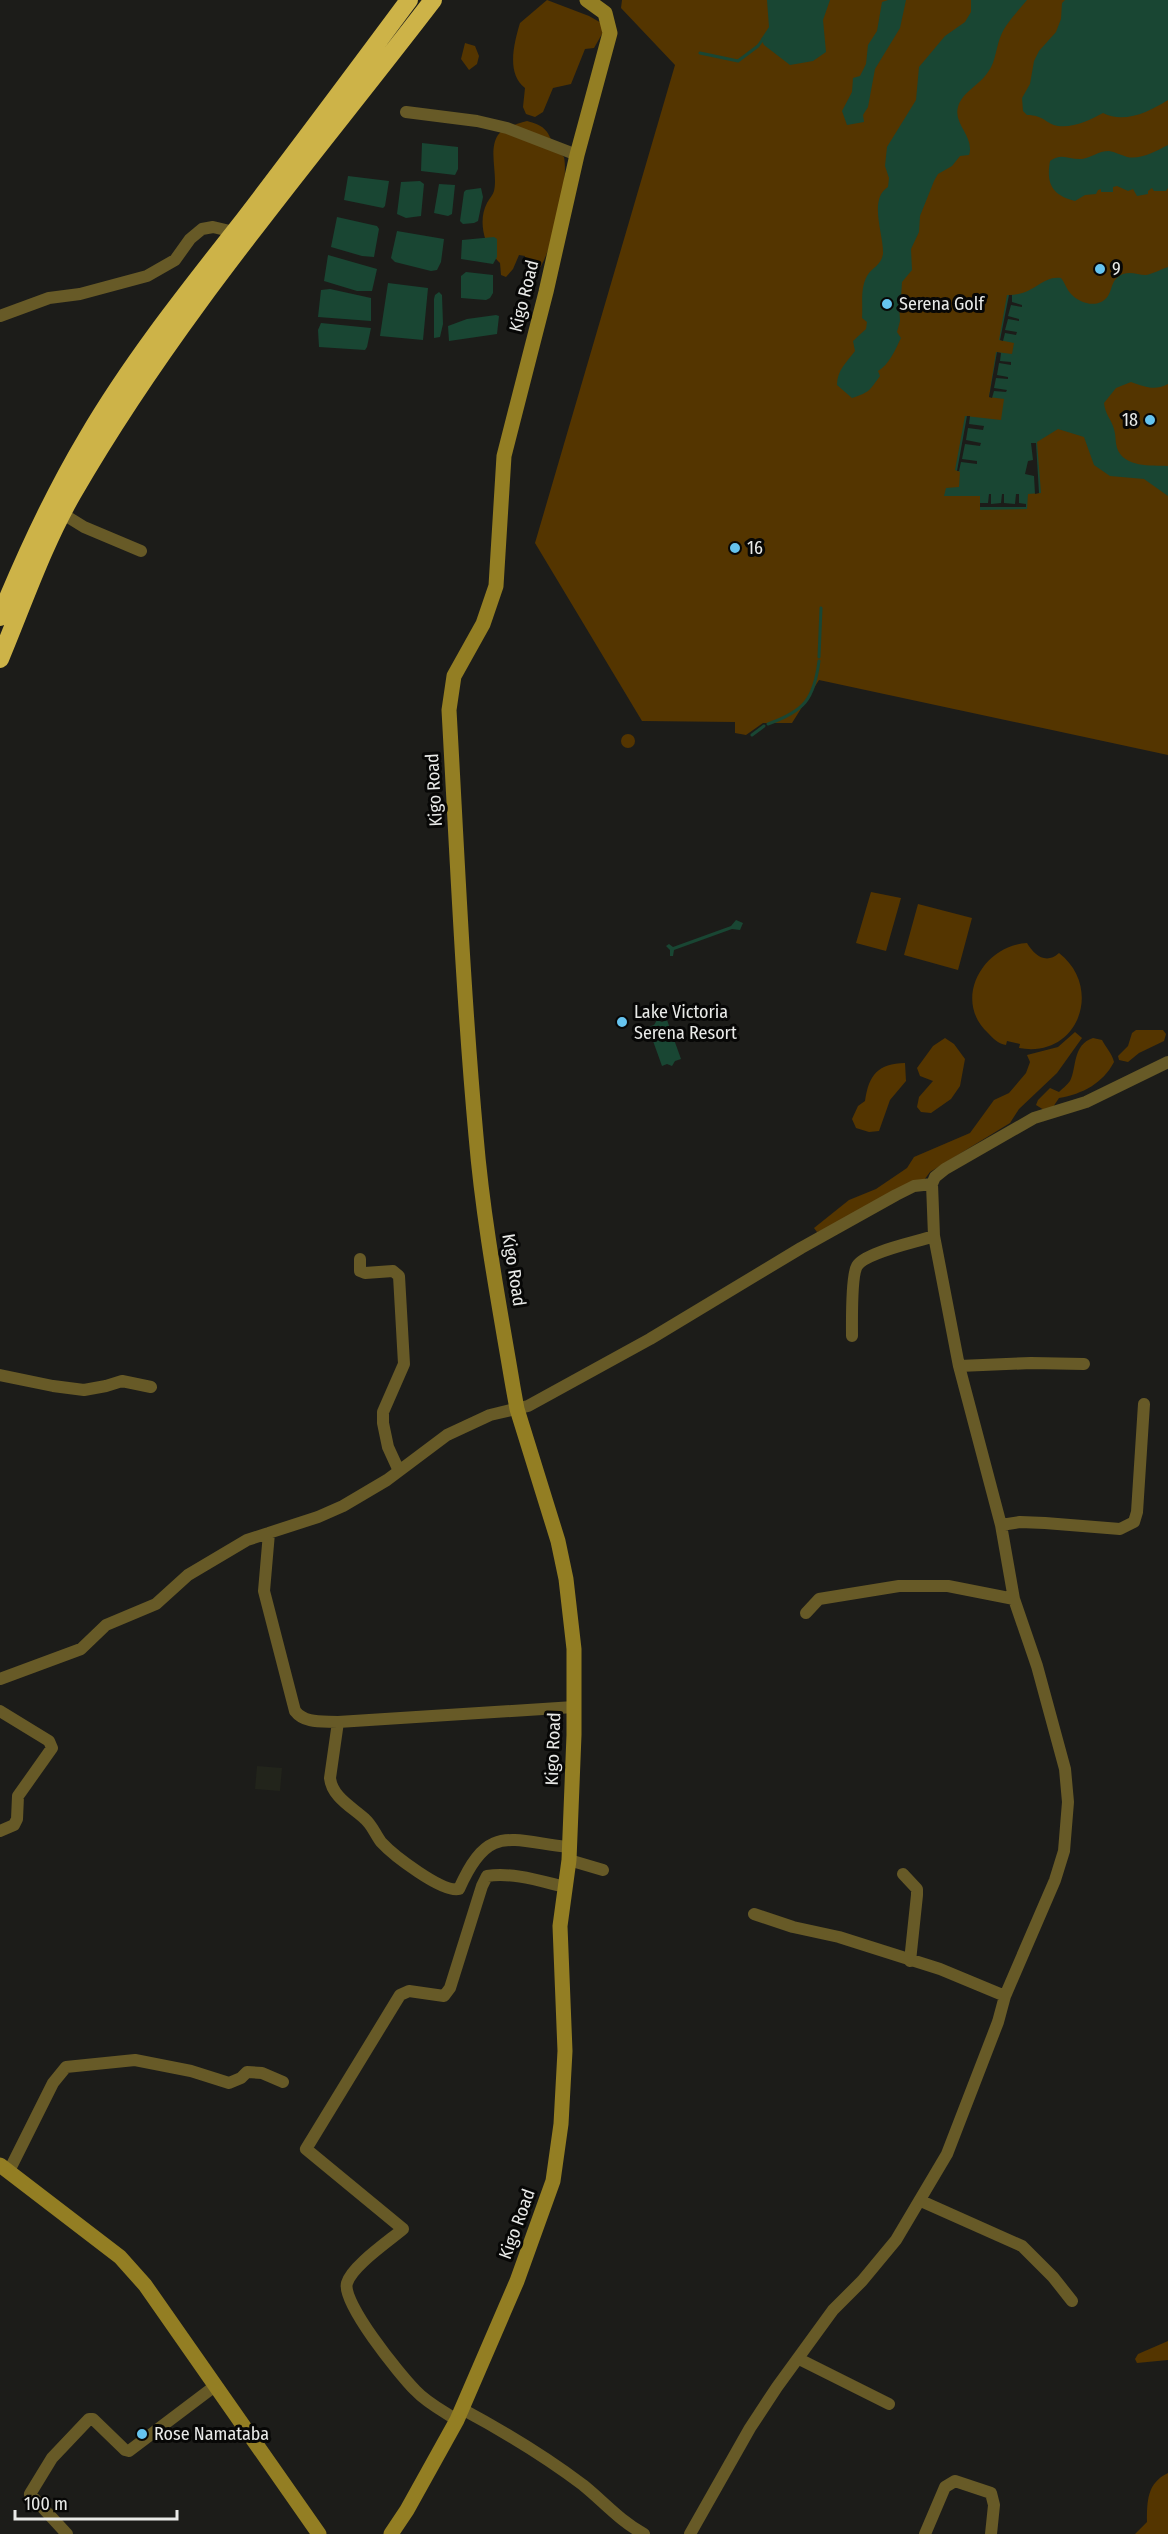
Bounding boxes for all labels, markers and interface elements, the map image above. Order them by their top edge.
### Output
street label: Kigo Road [504,258,544,334]
place label: 9 [1112,258,1121,280]
marker: 9 [1093,262,1107,276]
place label: Serena Golf [899,293,986,315]
marker: Serena Golf [880,297,894,311]
place label: 18 [1122,409,1138,431]
marker: 18 [1143,413,1157,427]
place label: 16 [747,537,763,559]
marker: 16 [728,541,742,555]
street label: Kigo Road [421,753,447,827]
place label: Lake Victoria Serena Resort [634,1001,737,1044]
marker: Lake Victoria Serena Resort [615,1015,629,1029]
street label: Kigo Road [497,1232,531,1308]
street label: Kigo Road [541,1712,565,1786]
street label: Kigo Road [494,2186,540,2262]
place label: Rose Namataba [154,2423,269,2445]
marker: Rose Namataba [135,2427,149,2441]
scale bar [15,2483,177,2521]
text: 100 m [24,2493,68,2515]

